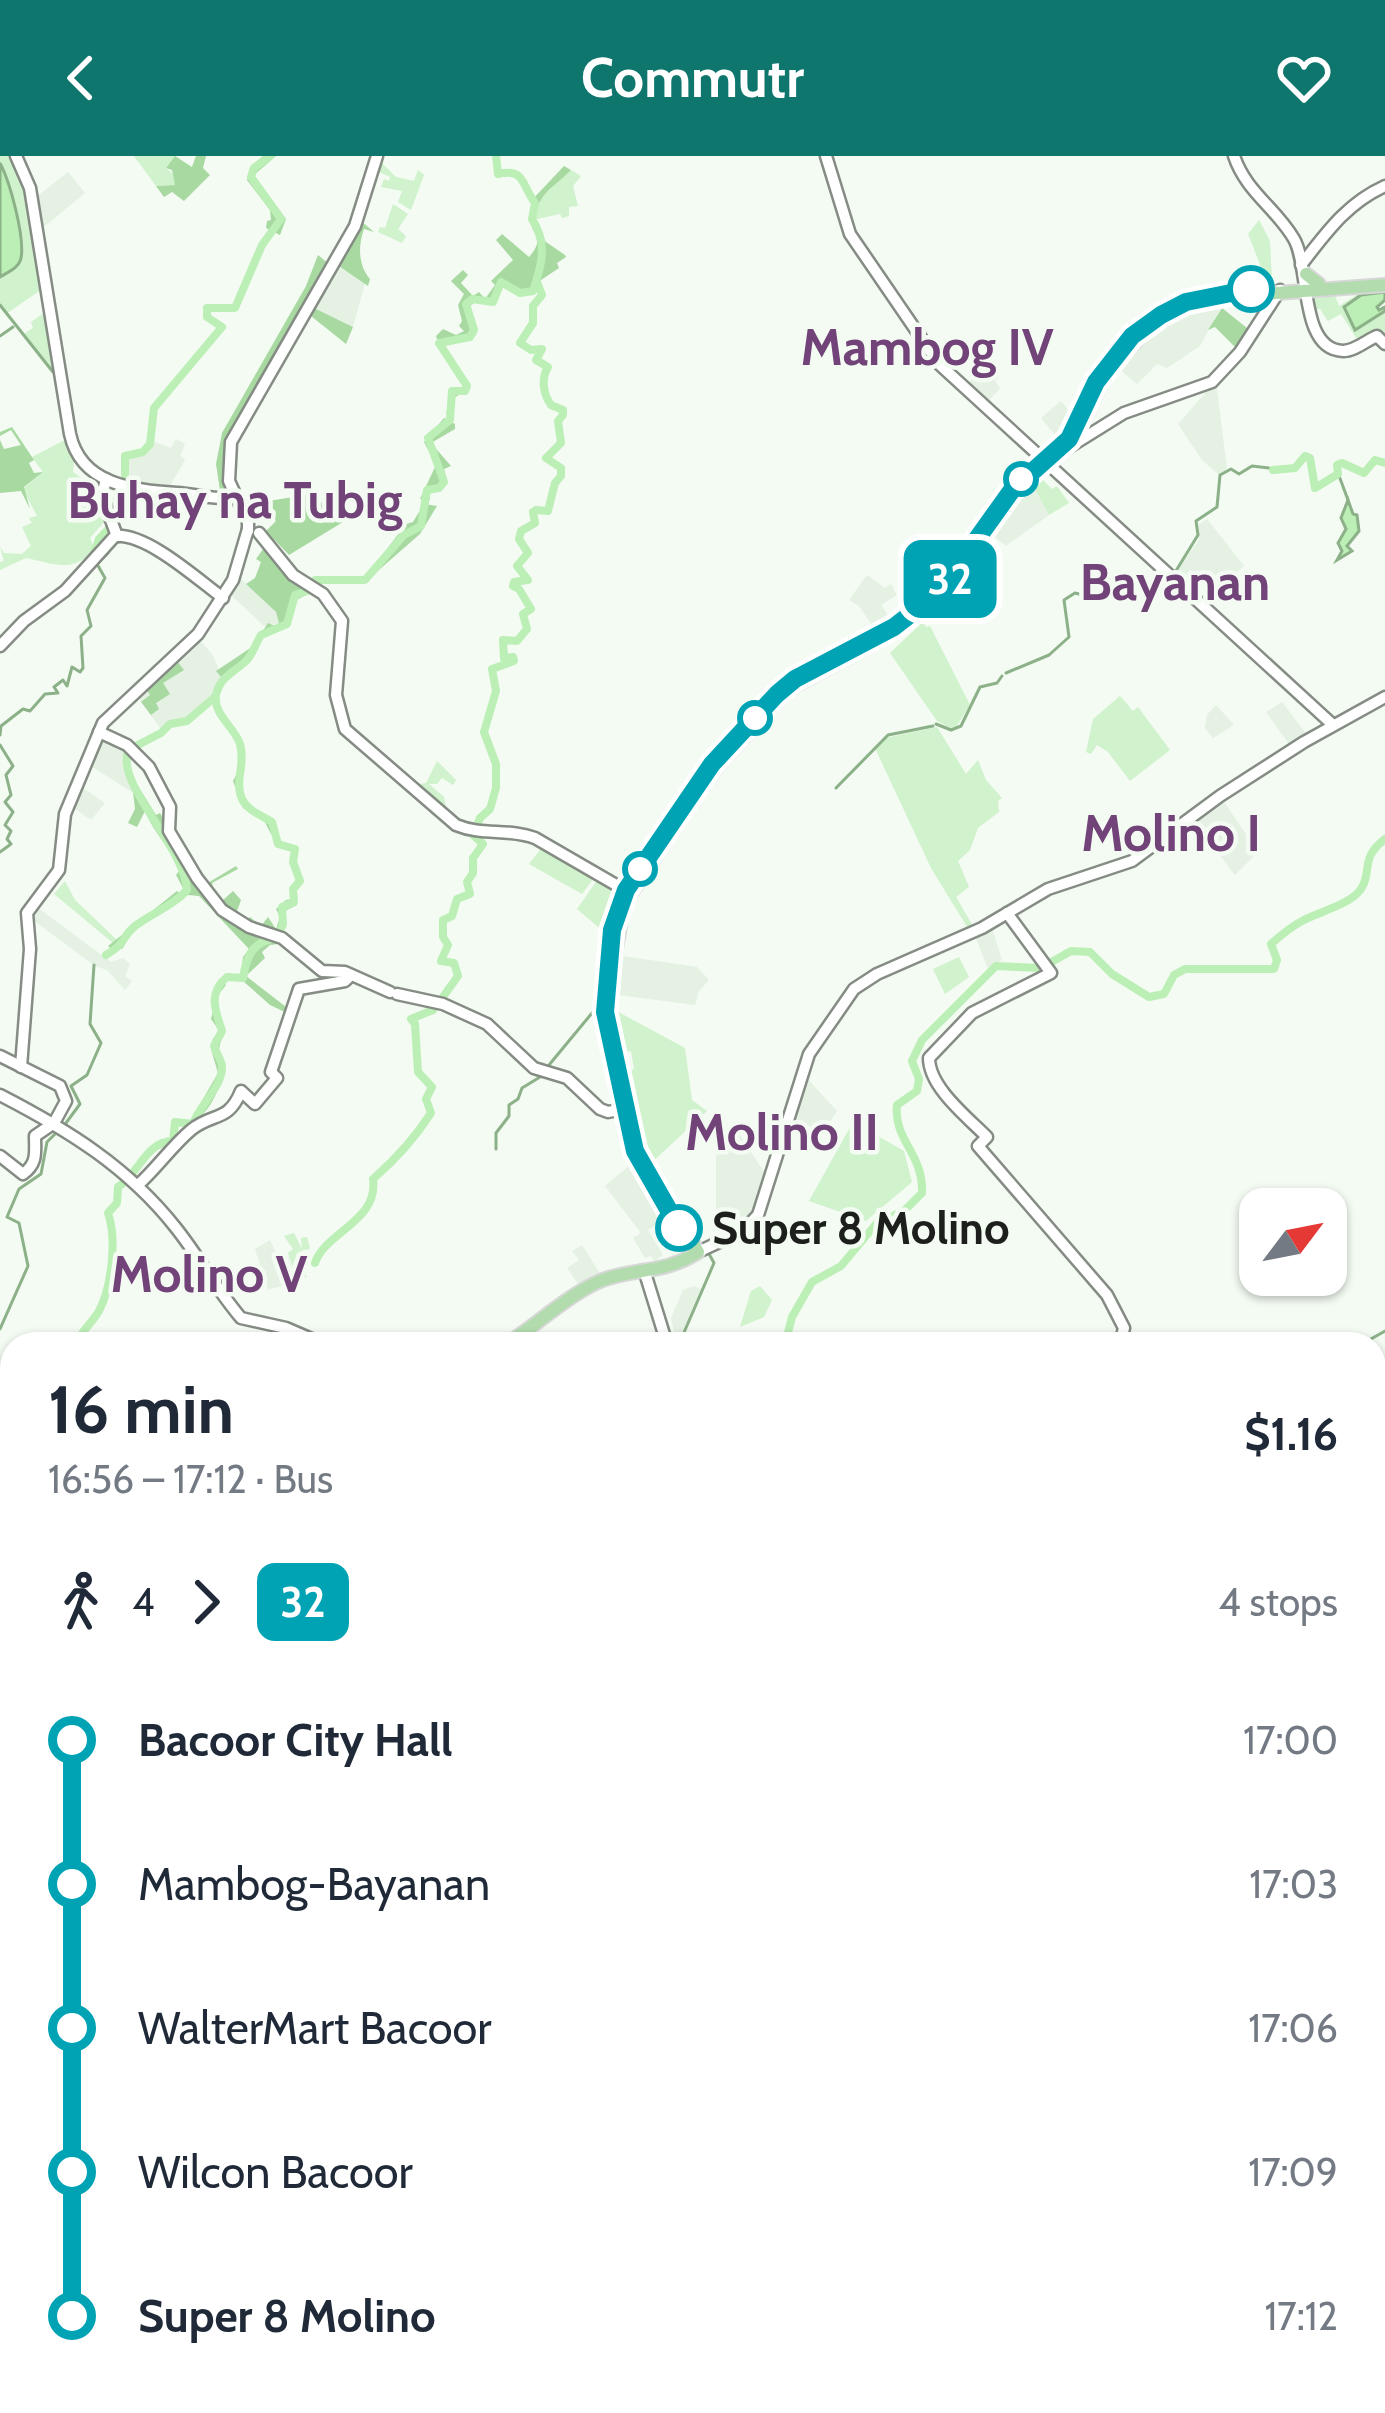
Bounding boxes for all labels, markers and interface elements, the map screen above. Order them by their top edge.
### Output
icon: back [48,45,114,111]
text: Commutr [581,45,804,111]
icon: heart [1271,45,1337,111]
unlabelled marker [1229,267,1273,311]
district label: Mambog IV [800,316,1054,378]
unlabelled marker [1005,463,1037,495]
district label: Buhay na Tubig [67,469,403,531]
line badge: 32 [896,540,1004,618]
district label: Bayanan [1080,551,1270,613]
text: 32 [928,553,972,605]
unlabelled marker [739,702,771,734]
district label: Molino I [1081,802,1261,864]
unlabelled marker [624,853,656,885]
district label: Molino II [685,1101,879,1163]
north arrow [1239,1188,1347,1296]
map controls [1239,1188,1347,1296]
place label: Super 8 Molino [712,1201,1010,1255]
marker: Super 8 Molino [657,1206,701,1250]
district label: Molino V [111,1243,308,1305]
text: 16 min [48,1369,234,1450]
text: $1.16 [1244,1407,1338,1461]
text: 16:56 – 17:12 · Bus [48,1455,333,1503]
icon: walk [48,1569,114,1635]
icon: forward [173,1569,239,1635]
text: 32 [281,1576,325,1628]
text: 4 [132,1578,155,1626]
text: 4 stops [1218,1578,1338,1626]
text: Bacoor City Hall [138,1713,453,1767]
text: 17:00 [1243,1716,1338,1764]
text: Mambog-Bayanan [138,1857,490,1911]
text: 17:03 [1249,1860,1338,1908]
text: WalterMart Bacoor [138,2001,492,2055]
text: 17:06 [1248,2004,1338,2052]
text: Wilcon Bacoor [138,2145,413,2199]
text: 17:09 [1248,2148,1338,2196]
text: Super 8 Molino [138,2289,436,2343]
text: 17:12 [1264,2292,1338,2340]

